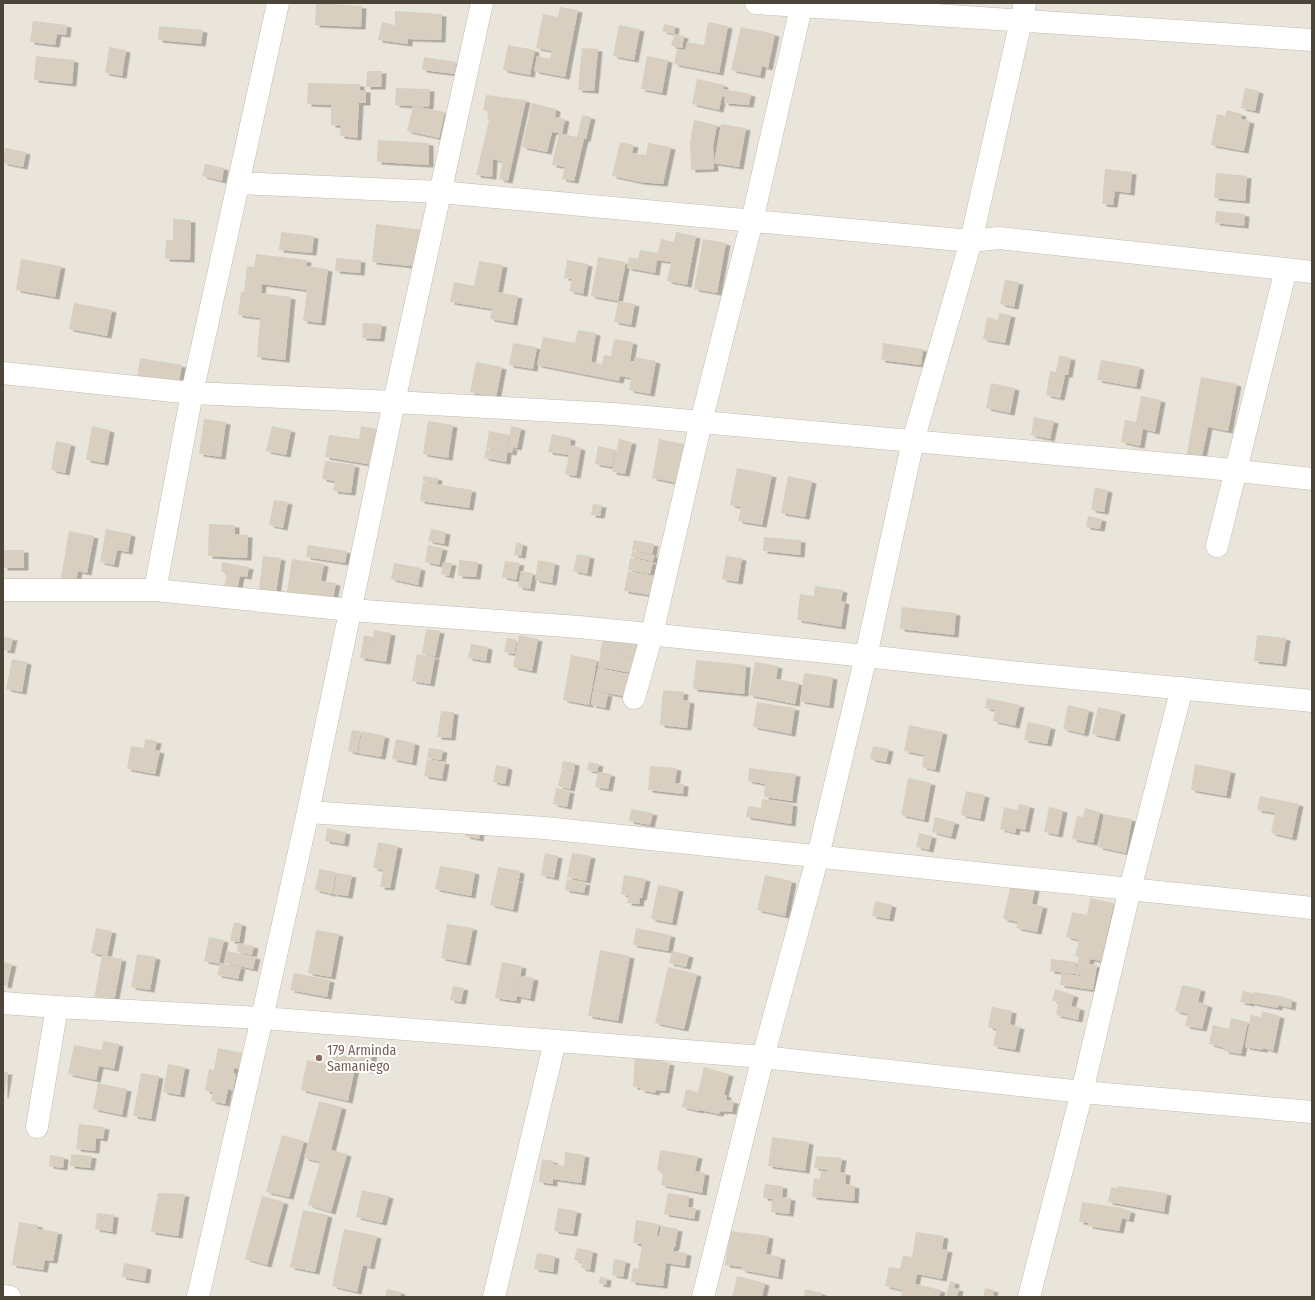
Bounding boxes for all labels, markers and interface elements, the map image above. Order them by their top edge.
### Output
place label: 179 Arminda Samaniego [327,1042,396,1075]
marker: 179 Arminda Samaniego [314,1053,324,1063]

